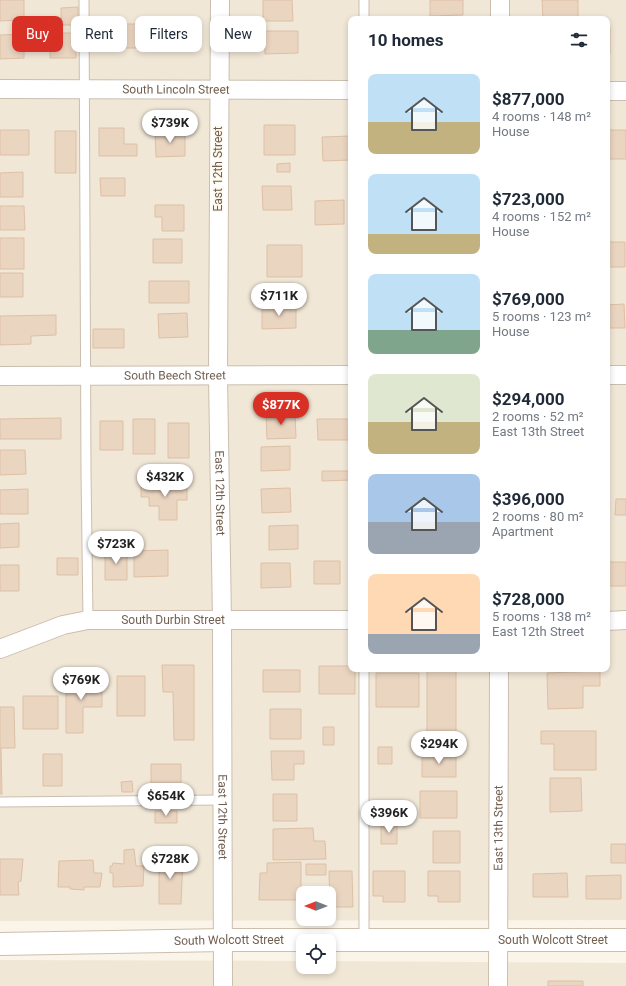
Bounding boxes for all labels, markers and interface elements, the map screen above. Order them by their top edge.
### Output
chip: Buy [12,16,63,52]
chip: Rent [71,16,127,52]
chip: Filters [135,16,202,52]
chip: New [210,16,266,52]
icon: filters [568,29,590,51]
text: 10 homes [368,30,444,50]
street label: South Lincoln Street [122,82,230,97]
text: $877,000 [492,89,564,109]
icon: home [400,90,448,138]
text: 4 rooms · 148 m² [492,109,591,124]
pin: $739K [142,110,198,144]
text: $739K [151,115,189,130]
text: House [492,124,529,139]
street label: East 12th Street [211,126,225,212]
text: $723,000 [492,189,564,209]
icon: home [400,190,448,238]
text: 4 rooms · 152 m² [492,209,591,224]
text: House [492,224,529,239]
pin: $711K [251,283,307,317]
text: $711K [260,288,298,303]
text: $769,000 [492,289,564,309]
icon: home [400,290,448,338]
text: 5 rooms · 123 m² [492,309,591,324]
text: House [492,324,529,339]
street label: South Beech Street [124,368,226,383]
text: $294,000 [492,389,564,409]
icon: home [400,390,448,438]
pin: $877K [253,392,309,426]
text: $877K [262,397,300,412]
text: 2 rooms · 52 m² [492,409,584,424]
text: East 13th Street [492,424,584,439]
street label: East 12th Street [212,450,228,536]
pin: $432K [137,464,193,498]
text: $432K [146,469,184,484]
text: $396,000 [492,489,564,509]
icon: home [400,490,448,538]
text: 2 rooms · 80 m² [492,509,584,524]
text: Apartment [492,524,554,539]
pin: $723K [88,531,144,565]
text: $723K [97,536,135,551]
text: $728,000 [492,589,564,609]
icon: home [400,590,448,638]
text: 5 rooms · 138 m² [492,609,591,624]
street label: South Durbin Street [121,613,225,627]
text: East 12th Street [492,624,584,639]
pin: $769K [53,667,109,701]
text: $769K [62,672,100,687]
pin: $294K [411,731,467,765]
text: $294K [420,736,458,751]
street label: East 12th Street [215,774,230,860]
pin: $654K [138,783,194,817]
street label: East 13th Street [491,785,506,871]
text: $654K [147,788,185,803]
pin: $396K [361,800,417,834]
text: $396K [370,805,408,820]
pin: $728K [142,846,198,880]
text: $728K [151,851,189,866]
north arrow [296,886,336,926]
map controls [296,886,336,974]
street label: South Wolcott Street [174,933,284,948]
street label: South Wolcott Street [498,933,608,947]
button: locate [296,934,336,974]

